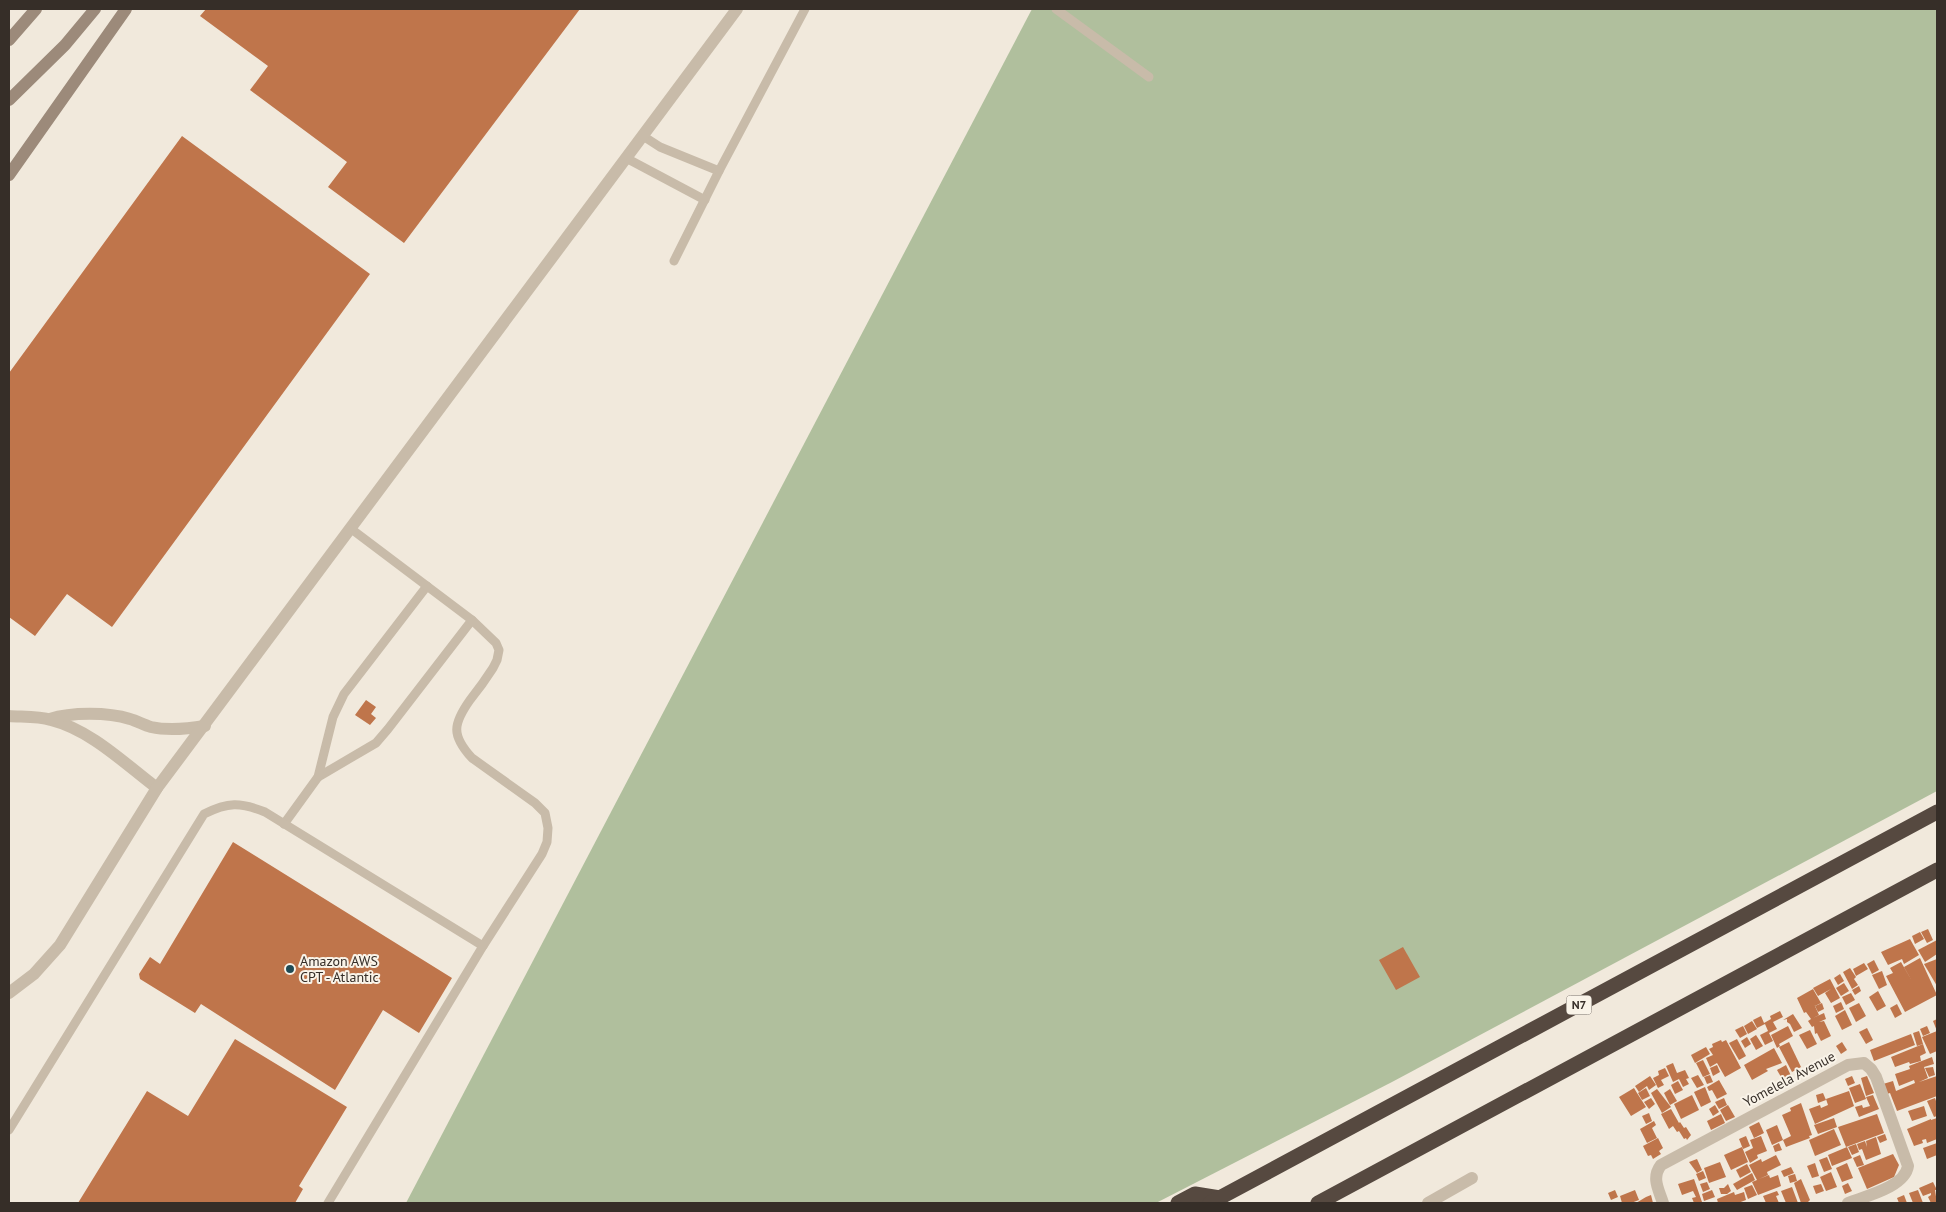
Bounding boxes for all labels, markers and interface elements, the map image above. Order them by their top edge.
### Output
place label: Amazon AWS CPT - Atlantic [300,952,379,986]
marker: Amazon AWS CPT - Atlantic [284,963,296,975]
road number: N7 [1566,996,1592,1014]
street label: Yomelela Avenue [1740,1047,1838,1111]

